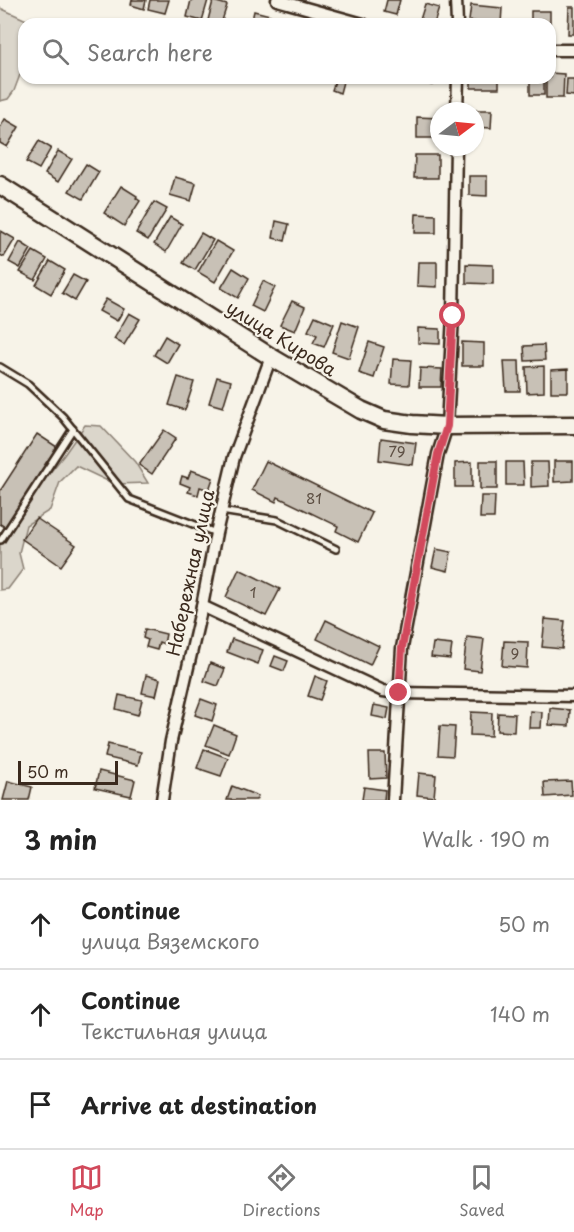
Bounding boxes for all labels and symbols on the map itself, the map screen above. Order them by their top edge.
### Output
north arrow [430,102,484,156]
street label: улица Кирова [221,293,343,383]
route start [439,302,465,328]
house number: 79 [388,439,406,462]
street label: Набережная улица [159,486,221,659]
house number: 81 [306,486,322,509]
house number: 1 [250,580,256,603]
house number: 9 [511,641,519,664]
route end [385,679,411,705]
scale bar [18,758,118,786]

